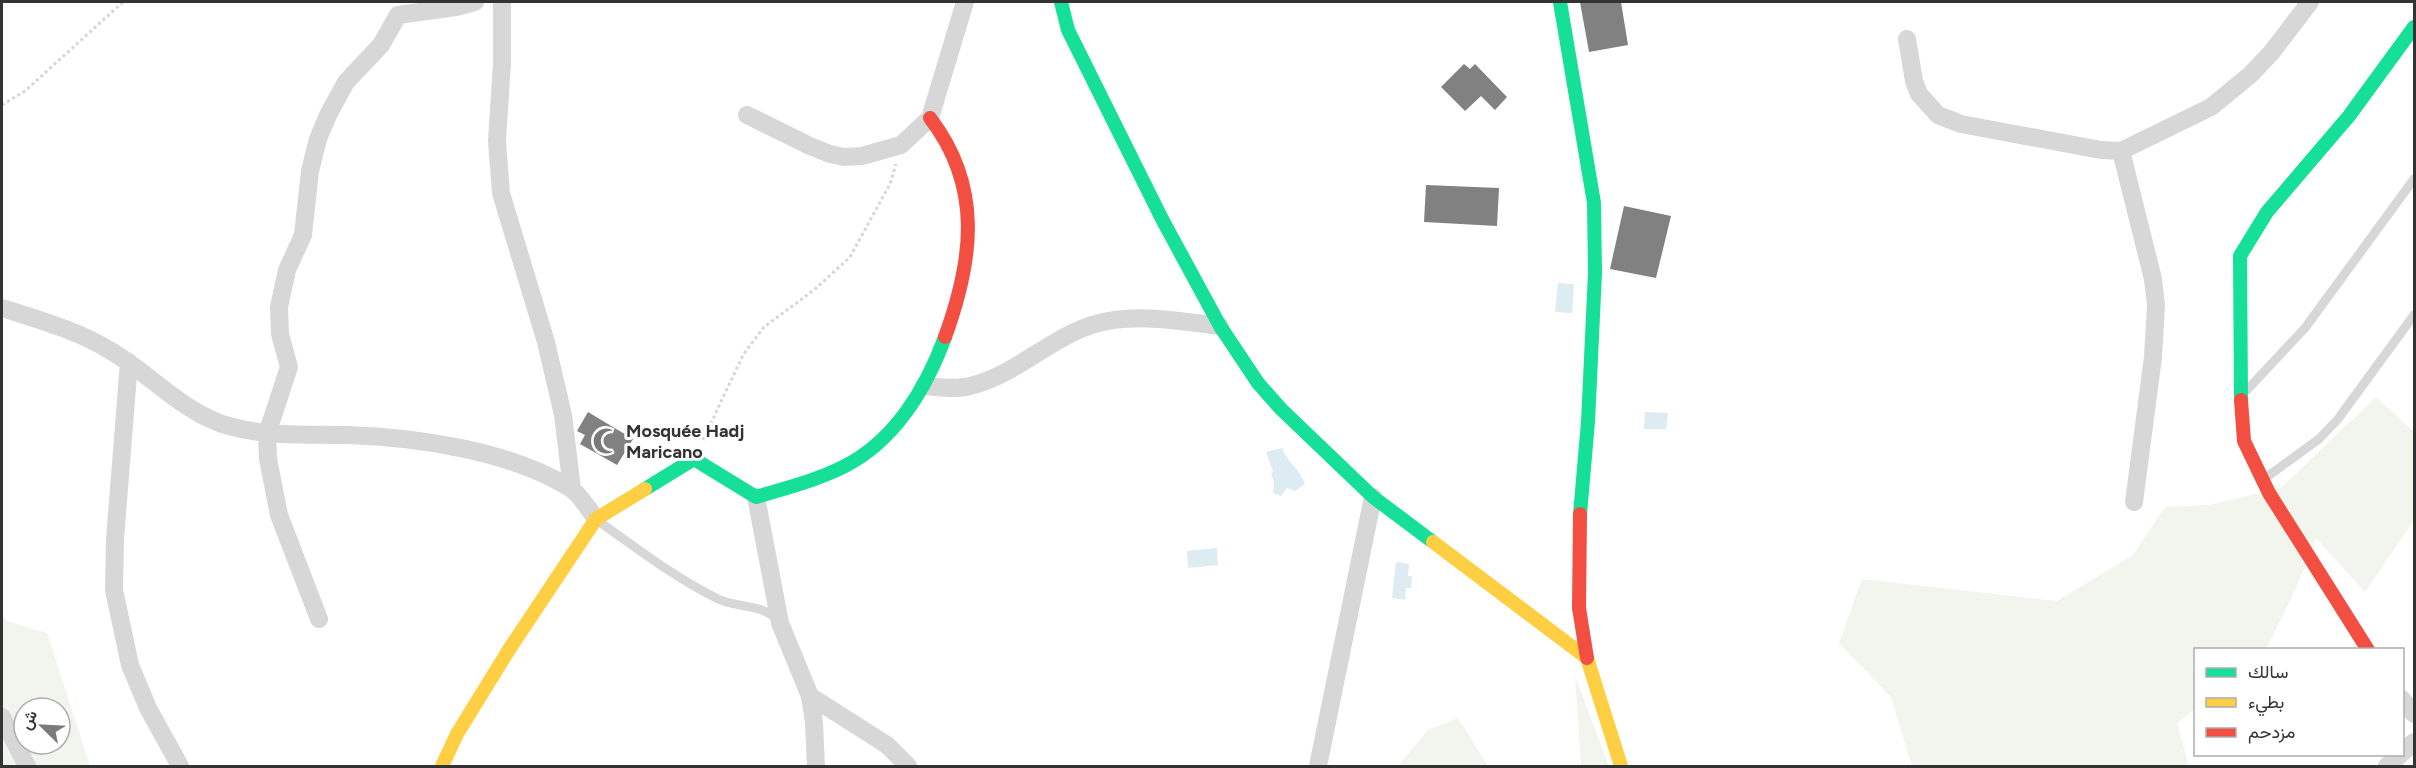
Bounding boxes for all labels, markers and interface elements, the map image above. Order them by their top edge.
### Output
place label: Mosquée Hadj Maricano [626,420,744,463]
mosque icon: Mosquée Hadj Maricano [591,426,621,456]
legend [2194,648,2404,756]
text: سالك [2248,661,2288,683]
text: بطيء [2248,691,2284,717]
north arrow [12,696,72,756]
text: ش [16,707,41,733]
text: مزدحم [2248,721,2295,744]

